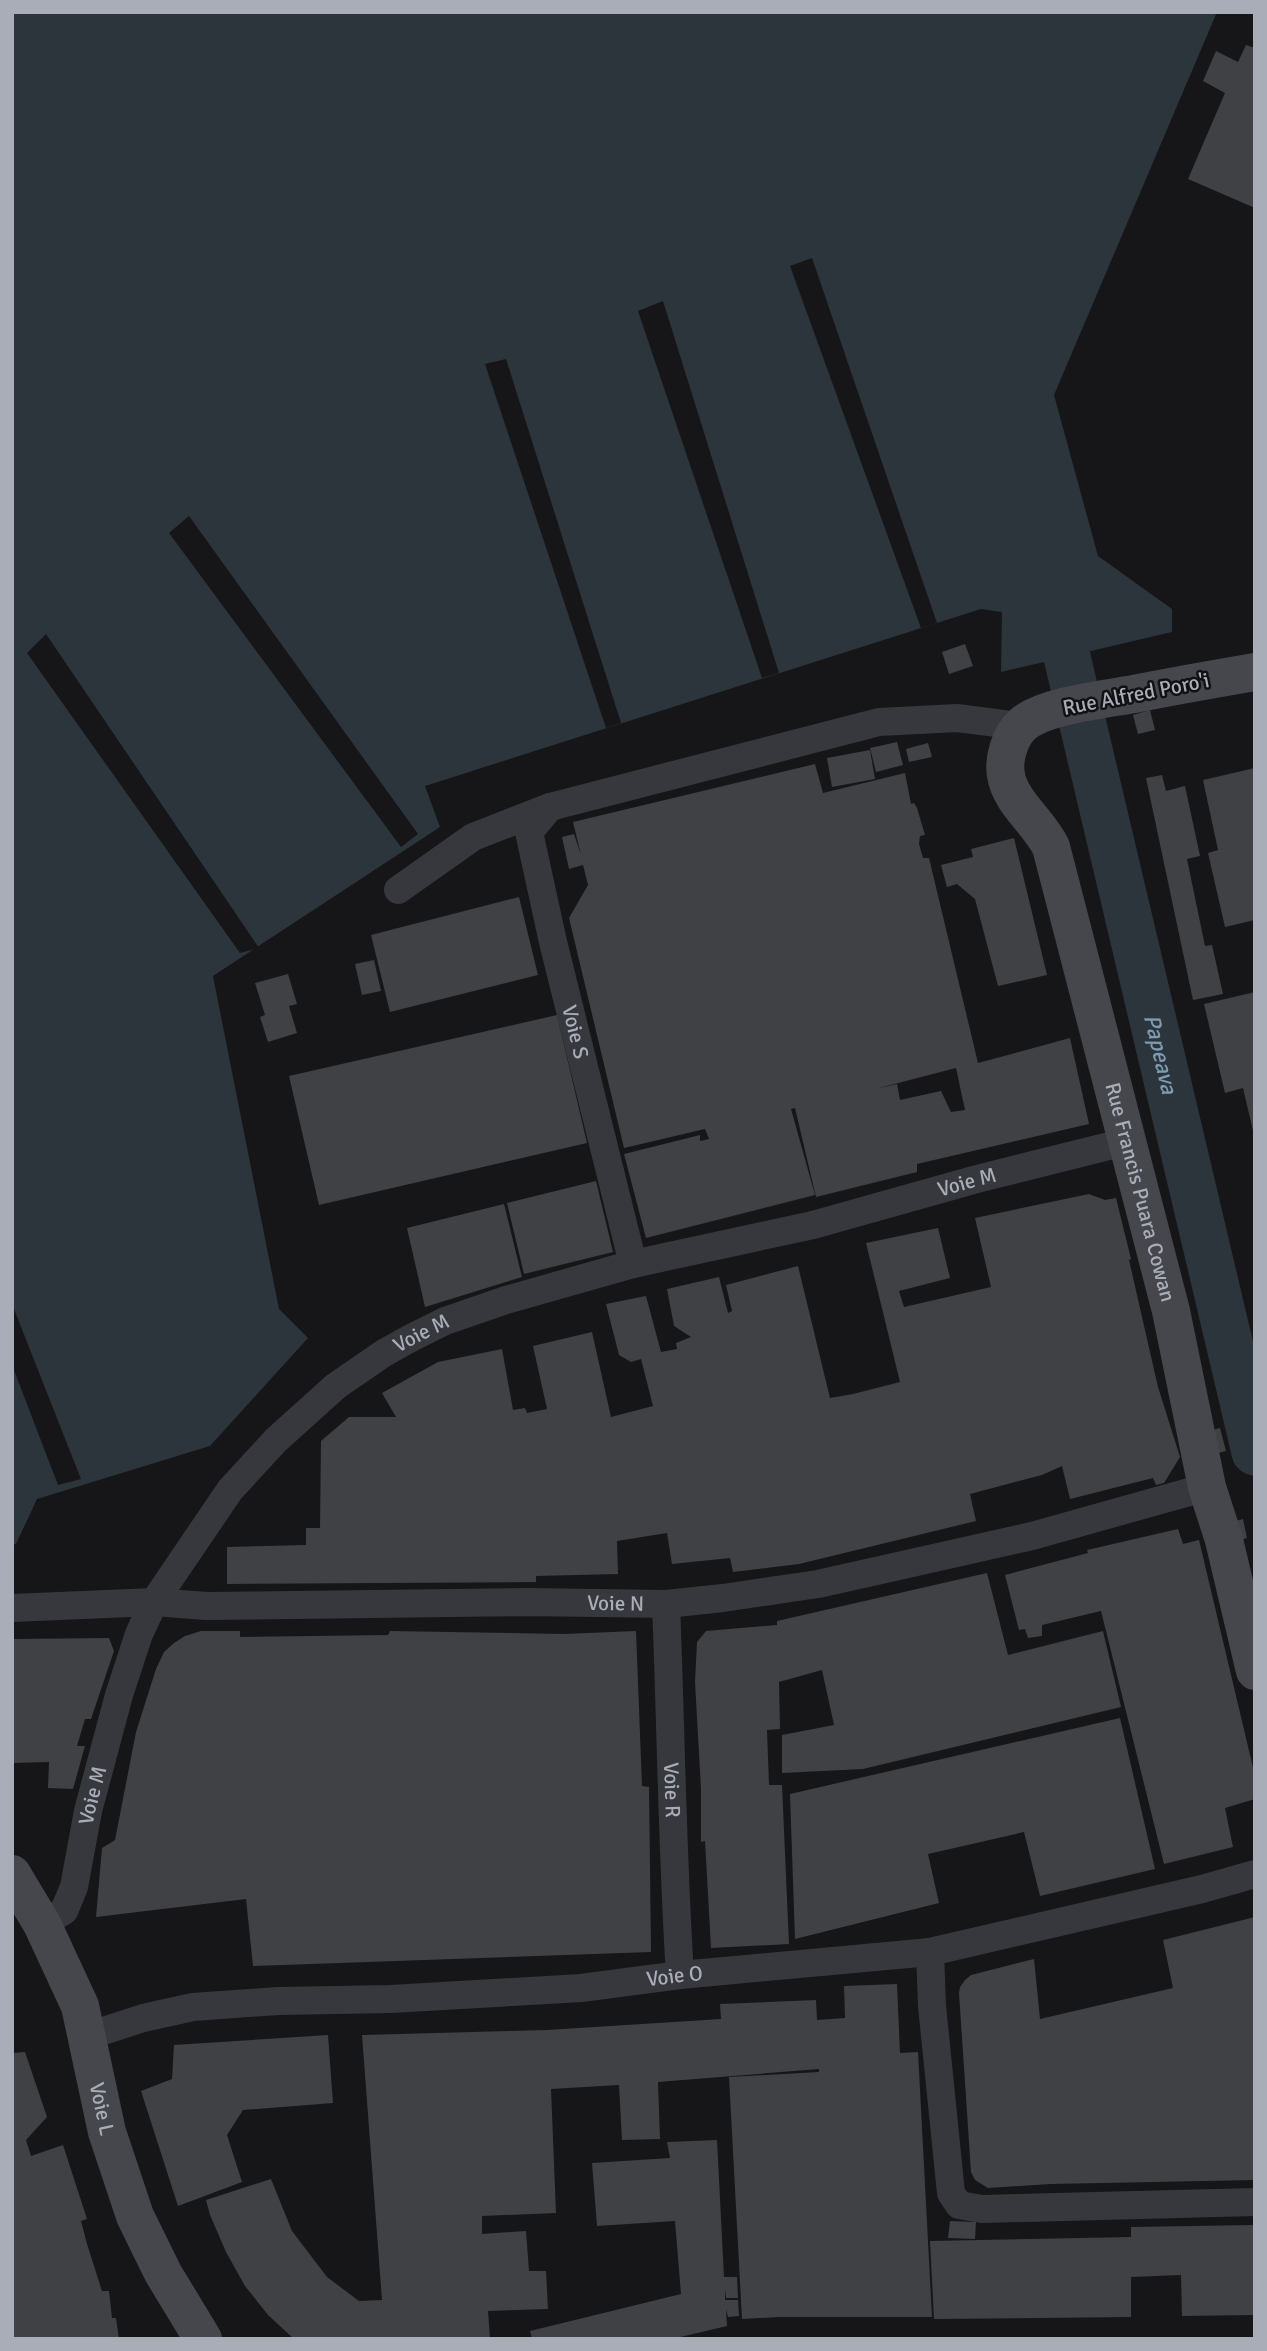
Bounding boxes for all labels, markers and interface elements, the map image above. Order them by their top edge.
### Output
street label: Rue Alfred Poro'i [1060,667,1212,721]
street label: Voie S [556,1002,595,1062]
water label: Papeava [1137,1011,1185,1098]
street label: Rue Francis Puara Cowan [1099,1080,1181,1305]
street label: Voie M [935,1162,999,1202]
street label: Voie M [389,1308,454,1358]
street label: Voie N [587,1590,644,1617]
street label: Voie R [658,1762,686,1818]
street label: Voie M [73,1763,112,1827]
street label: Voie O [645,1960,704,1992]
street label: Voie L [84,2080,120,2138]

